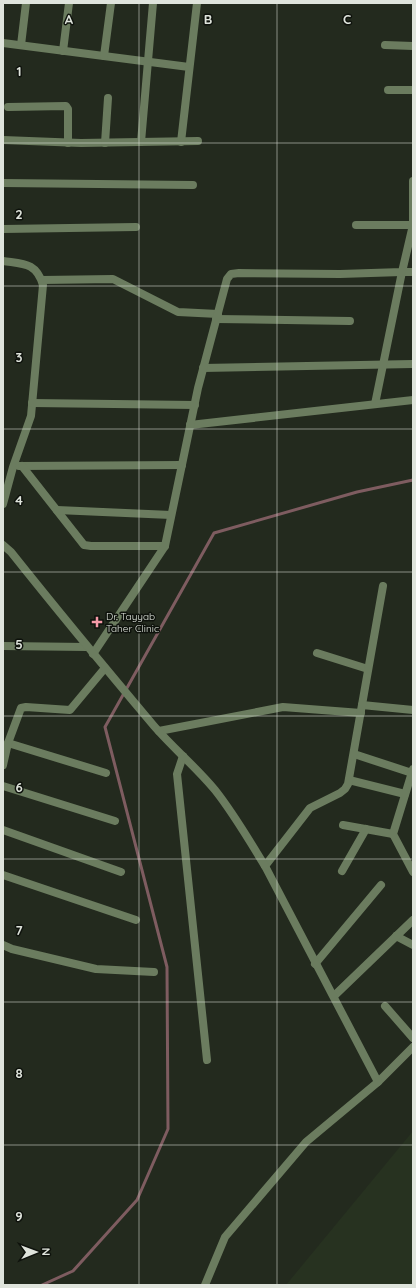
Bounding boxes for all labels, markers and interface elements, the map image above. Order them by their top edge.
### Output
text: A [65,11,74,27]
text: B [204,11,212,27]
text: C [343,11,351,27]
text: 1 [16,63,22,79]
text: 2 [15,206,23,222]
text: 3 [16,349,23,365]
text: 4 [15,492,23,508]
place label: Dr. Tayyab Taher Clinic [106,610,159,635]
marker: Dr. Tayyab Taher Clinic [91,616,103,628]
text: 5 [15,636,23,652]
text: 6 [15,779,23,795]
text: 7 [15,922,23,938]
text: 8 [15,1065,23,1081]
text: 9 [15,1208,23,1224]
north arrow [16,1232,56,1272]
text: N [39,1248,53,1256]

